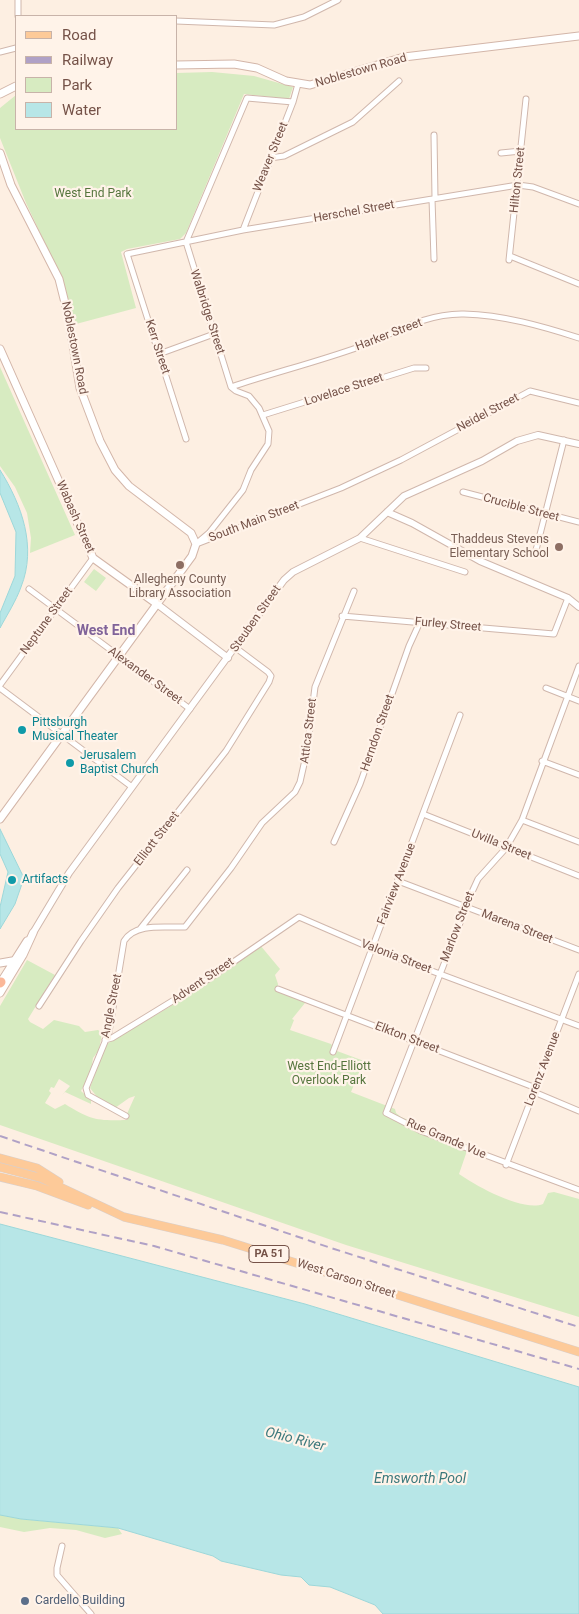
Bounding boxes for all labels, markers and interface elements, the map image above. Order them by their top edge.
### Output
legend [15,15,178,130]
text: Road [62,26,96,44]
text: Railway [62,51,113,69]
street label: Noblestown Road [314,51,408,91]
text: Park [62,76,92,94]
text: Water [62,101,101,119]
street label: Weaver Street [250,120,292,194]
street label: Hilton Street [507,146,529,214]
park label: West End Park [54,187,132,201]
street label: Herschel Street [312,198,396,226]
street label: Walbridge Street [187,268,227,356]
street label: Noblestown Road [58,300,90,396]
street label: Harker Street [354,316,424,354]
street label: Kerr Street [141,318,173,376]
street label: Lovelace Street [303,370,385,410]
street label: Neidel Street [454,391,522,435]
street label: Wabash Street [53,479,97,555]
street label: Crucible Street [481,491,561,525]
street label: South Main Street [207,498,301,546]
place label: Thaddeus Stevens Elementary School [449,533,549,561]
marker: Thaddeus Stevens Elementary School [553,541,565,553]
marker: Allegheny County Library Association [174,559,186,571]
place label: Allegheny County Library Association [129,573,231,601]
street label: Steuben Street [228,583,284,655]
street label: Neptune Street [18,584,76,658]
street label: Furley Street [414,615,482,635]
district label: West End [77,623,135,639]
street label: Alexander Street [105,644,185,708]
street label: Herndon Street [358,693,398,773]
street label: Attica Street [298,697,320,765]
place label: Pittsburgh Musical Theater [32,716,118,744]
marker: Pittsburgh Musical Theater [16,724,28,736]
place label: Jerusalem Baptist Church [80,749,159,777]
marker: Jerusalem Baptist Church [64,757,76,769]
street label: Elliott Street [131,809,183,869]
street label: Uvilla Street [469,826,533,864]
street label: Fairview Avenue [375,841,419,927]
place label: Artifacts [22,873,68,887]
marker: Artifacts [6,874,18,886]
street label: Marlow Street [438,890,478,964]
street label: Marena Street [479,907,555,947]
street label: Valonia Street [359,937,433,977]
street label: Advent Street [169,955,237,1007]
street label: Angle Street [99,973,125,1039]
street label: Elkton Street [373,1019,441,1057]
street label: Lorenz Avenue [522,1030,564,1108]
park label: West End-Elliott Overlook Park [287,1060,371,1088]
street label: Rue Grande Vue [404,1116,488,1162]
road number: PA 51 [249,1246,289,1262]
street label: West Carson Street [295,1256,397,1302]
water label: Ohio River [263,1424,327,1456]
water label: Emsworth Pool [374,1471,466,1487]
place label: Cardello Building [35,1594,125,1608]
marker: Cardello Building [19,1595,31,1607]

